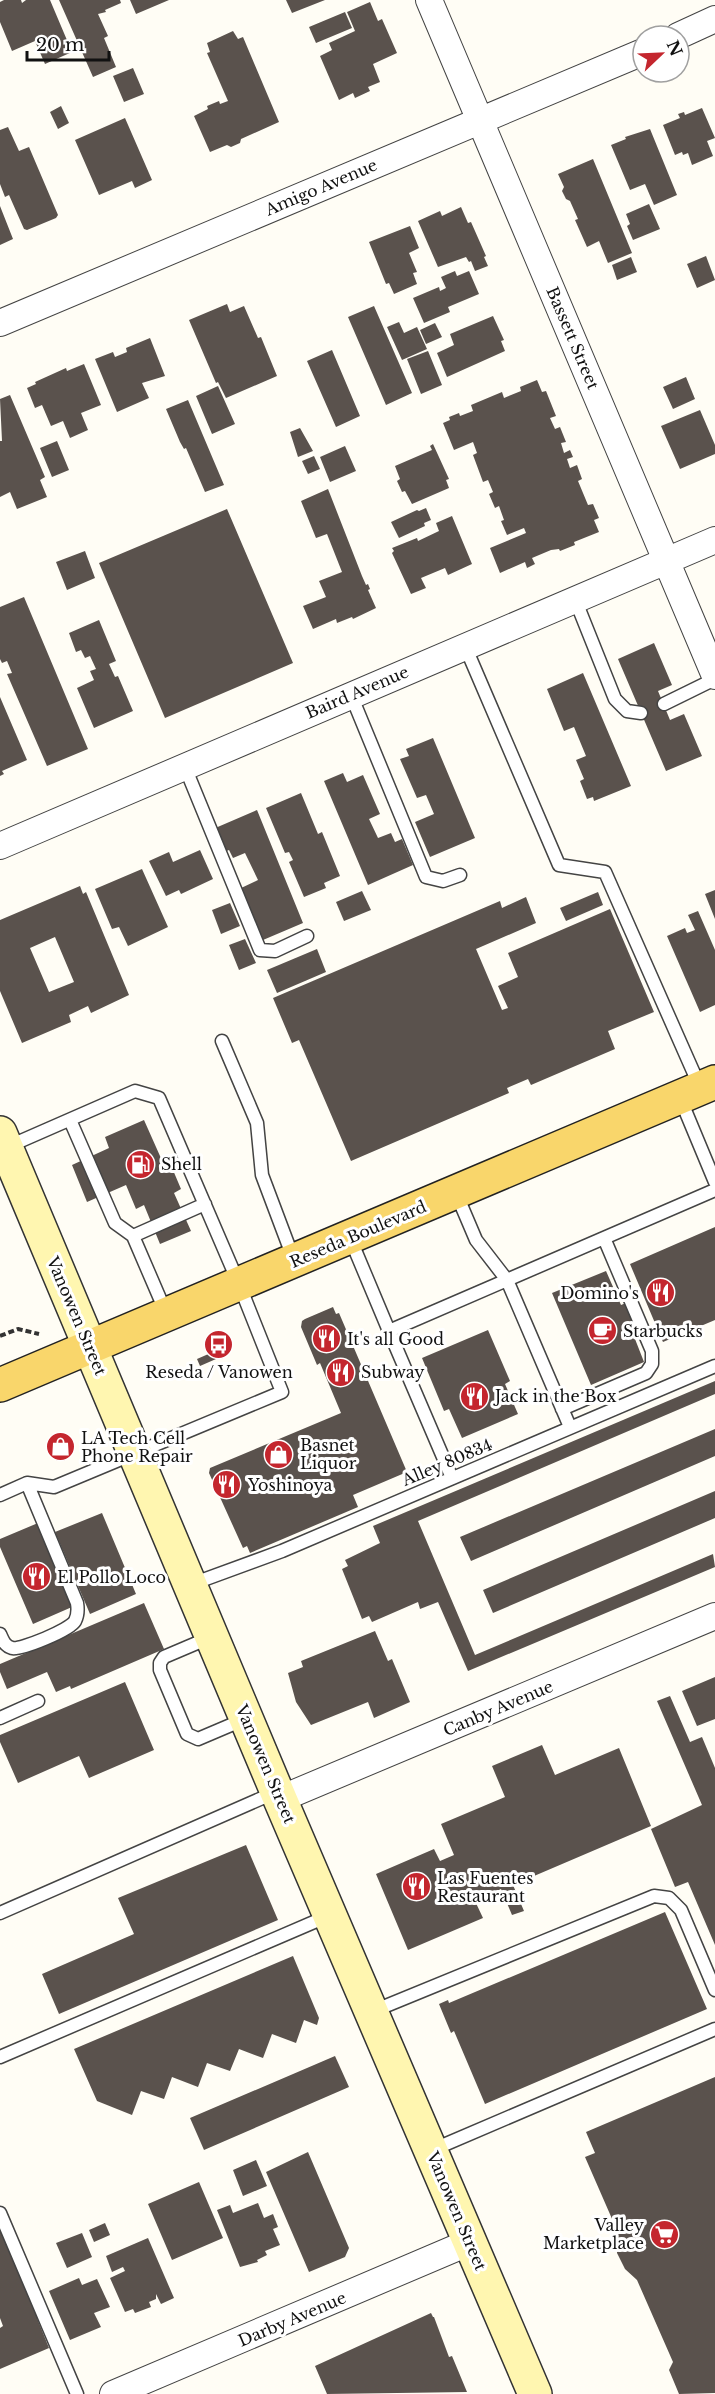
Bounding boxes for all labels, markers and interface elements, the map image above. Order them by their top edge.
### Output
scale bar [27,24,110,62]
north arrow [631,24,691,84]
text: 20 m [36,34,84,56]
text: N [663,37,687,59]
street label: Amigo Avenue [261,154,380,220]
street label: Bassett Street [542,284,604,392]
street label: Baird Avenue [303,661,411,723]
fuel station icon: Shell [124,1148,156,1180]
place label: Shell [161,1154,202,1174]
street label: Reseda Boulevard [287,1196,430,1272]
street label: Vanowen Street [43,1253,111,1379]
restaurant icon: Domino's [644,1277,676,1309]
place label: Domino's [560,1283,639,1303]
cafe icon: Starbucks [586,1315,618,1347]
place label: Starbucks [623,1321,703,1341]
restaurant icon: It's all Good [310,1323,342,1355]
bus stop icon: Reseda / Vanowen [203,1328,235,1360]
place label: It's all Good [347,1329,444,1349]
restaurant icon: Subway [324,1356,356,1388]
place label: Reseda / Vanowen [145,1362,293,1382]
place label: Subway [361,1362,425,1382]
restaurant icon: Jack in the Box [458,1380,490,1412]
place label: Jack in the Box [493,1386,617,1406]
place label: LA Tech Cell Phone Repair [81,1428,193,1466]
shop icon: LA Tech Cell Phone Repair [44,1431,76,1463]
street label: Alley 80834 [398,1434,495,1490]
place label: Basnet Liquor [300,1435,357,1473]
shop icon: Basnet Liquor [263,1438,295,1470]
restaurant icon: Yoshinoya [211,1469,243,1501]
place label: Yoshinoya [247,1475,333,1495]
restaurant icon: El Pollo Loco [20,1561,52,1593]
place label: El Pollo Loco [57,1567,166,1587]
street label: Canby Avenue [440,1676,556,1740]
street label: Vanowen Street [232,1701,300,1827]
place label: Las Fuentes Restaurant [437,1868,533,1906]
restaurant icon: Las Fuentes Restaurant [400,1871,432,1903]
street label: Vanowen Street [423,2148,491,2274]
place label: Valley Marketplace [543,2215,645,2253]
supermarket icon: Valley Marketplace [649,2218,681,2250]
street label: Darby Avenue [235,2287,349,2351]

